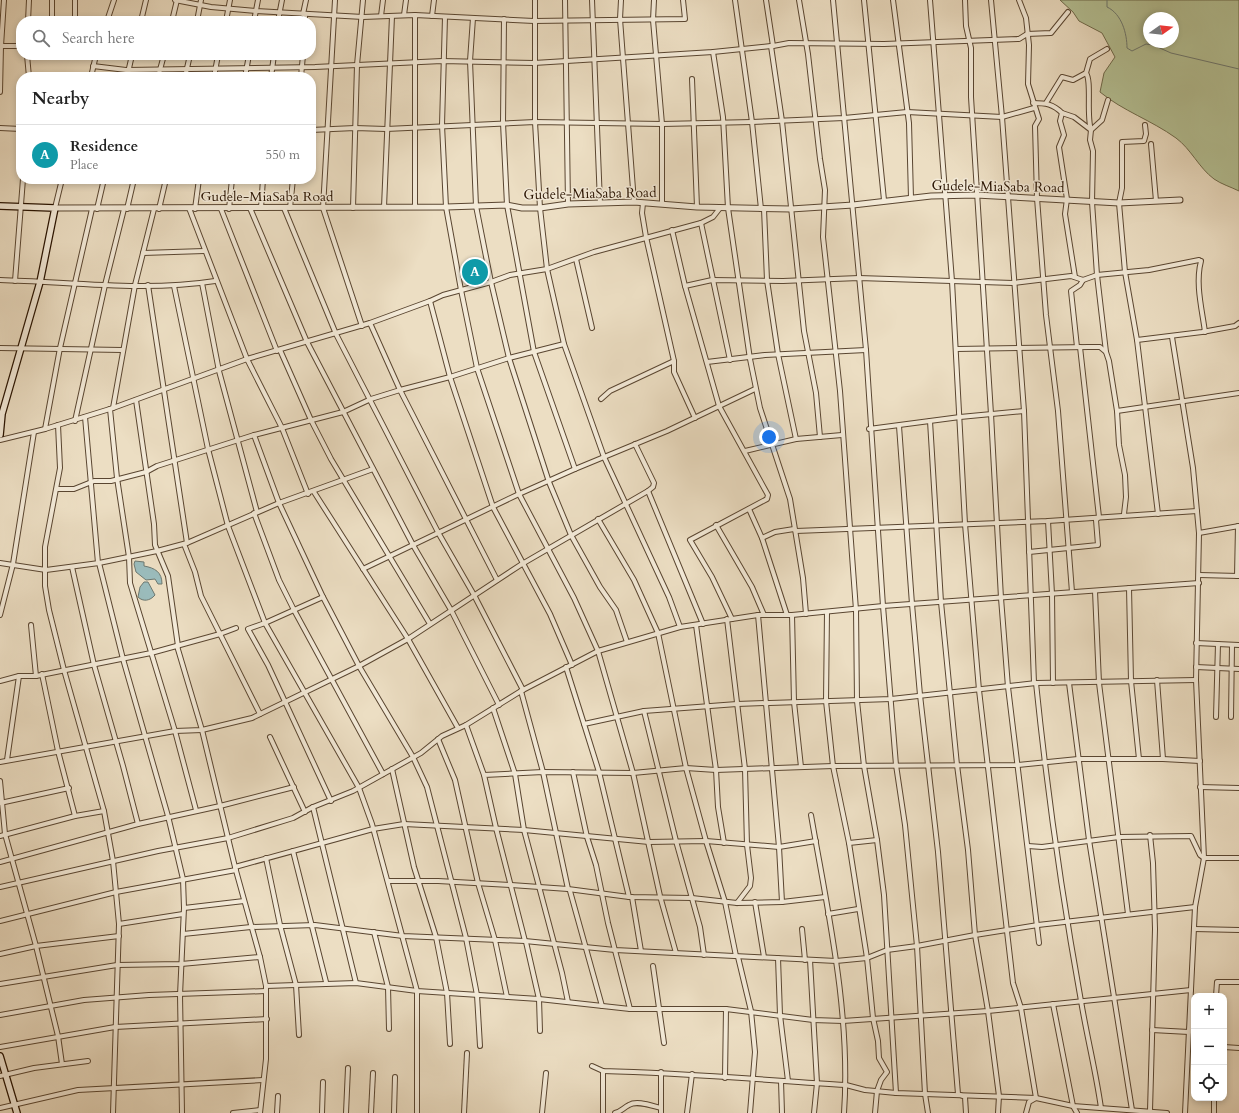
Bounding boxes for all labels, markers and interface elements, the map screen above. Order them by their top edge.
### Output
north arrow [1143,12,1179,48]
search box [16,16,316,60]
icon: search [30,27,52,49]
text: Search here [62,28,135,48]
text: Nearby [32,87,89,110]
text: Residence [70,136,138,156]
text: A [40,146,50,164]
text: 550 m [266,146,300,164]
text: Place [70,156,98,174]
street label: Gudele-MiaSaba Road [931,176,1065,197]
street label: Gudele-MiaSaba Road [523,183,657,204]
street label: Gudele-MiaSaba Road [200,187,334,206]
pin: A [462,257,488,287]
your location [759,427,779,447]
map controls [1191,993,1227,1101]
button: + [1191,993,1227,1029]
button: − [1191,1029,1227,1065]
button: locate [1191,1065,1227,1101]

